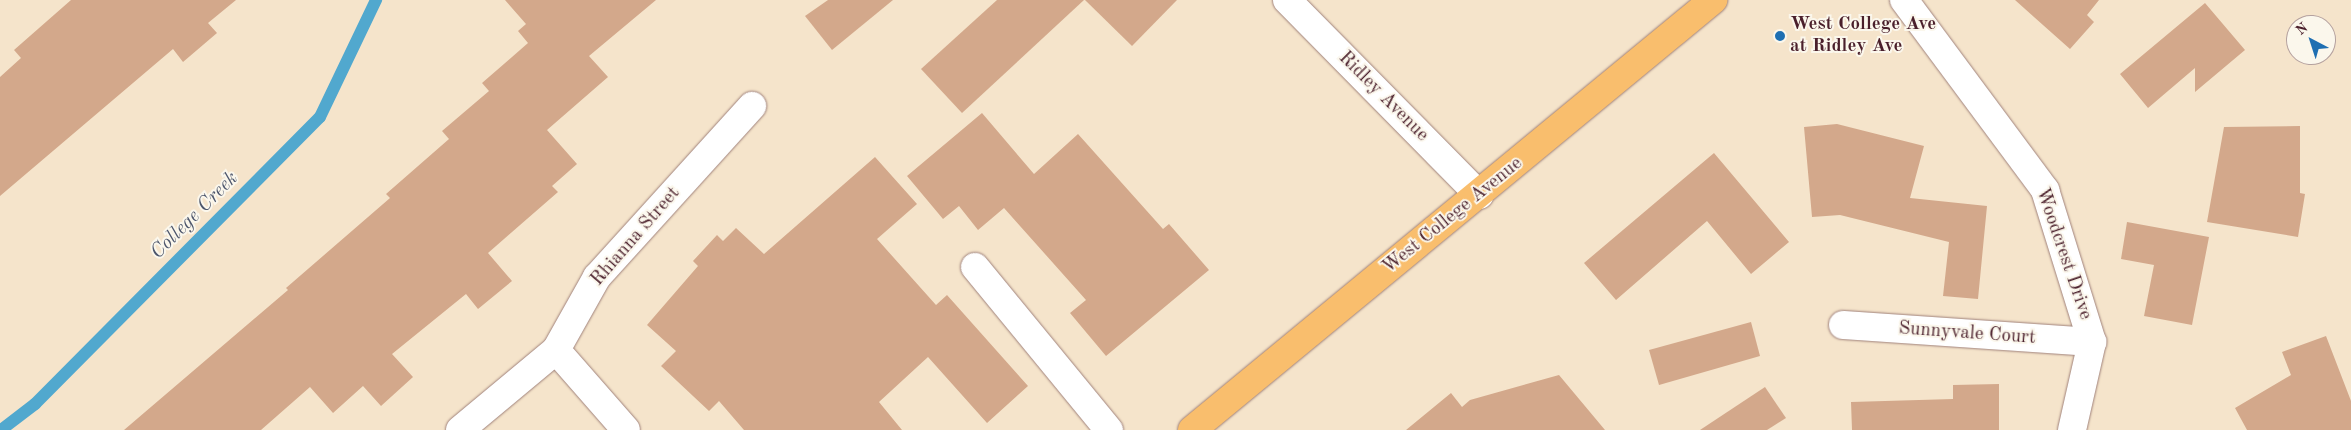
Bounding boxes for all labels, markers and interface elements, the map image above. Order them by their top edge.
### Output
place label: West College Ave at Ridley Ave [1790,14,1936,58]
north arrow [2286,15,2336,65]
text: N [2293,20,2311,38]
marker: West College Ave at Ridley Ave [1774,30,1786,42]
street label: Ridley Avenue [1333,47,1433,147]
street label: West College Avenue [1379,153,1527,279]
water label: College Creek [146,167,244,265]
street label: Rhianna Street [587,183,685,291]
street label: Woodcrest Drive [2030,185,2096,323]
street label: Sunnyvale Court [1898,318,2036,350]

